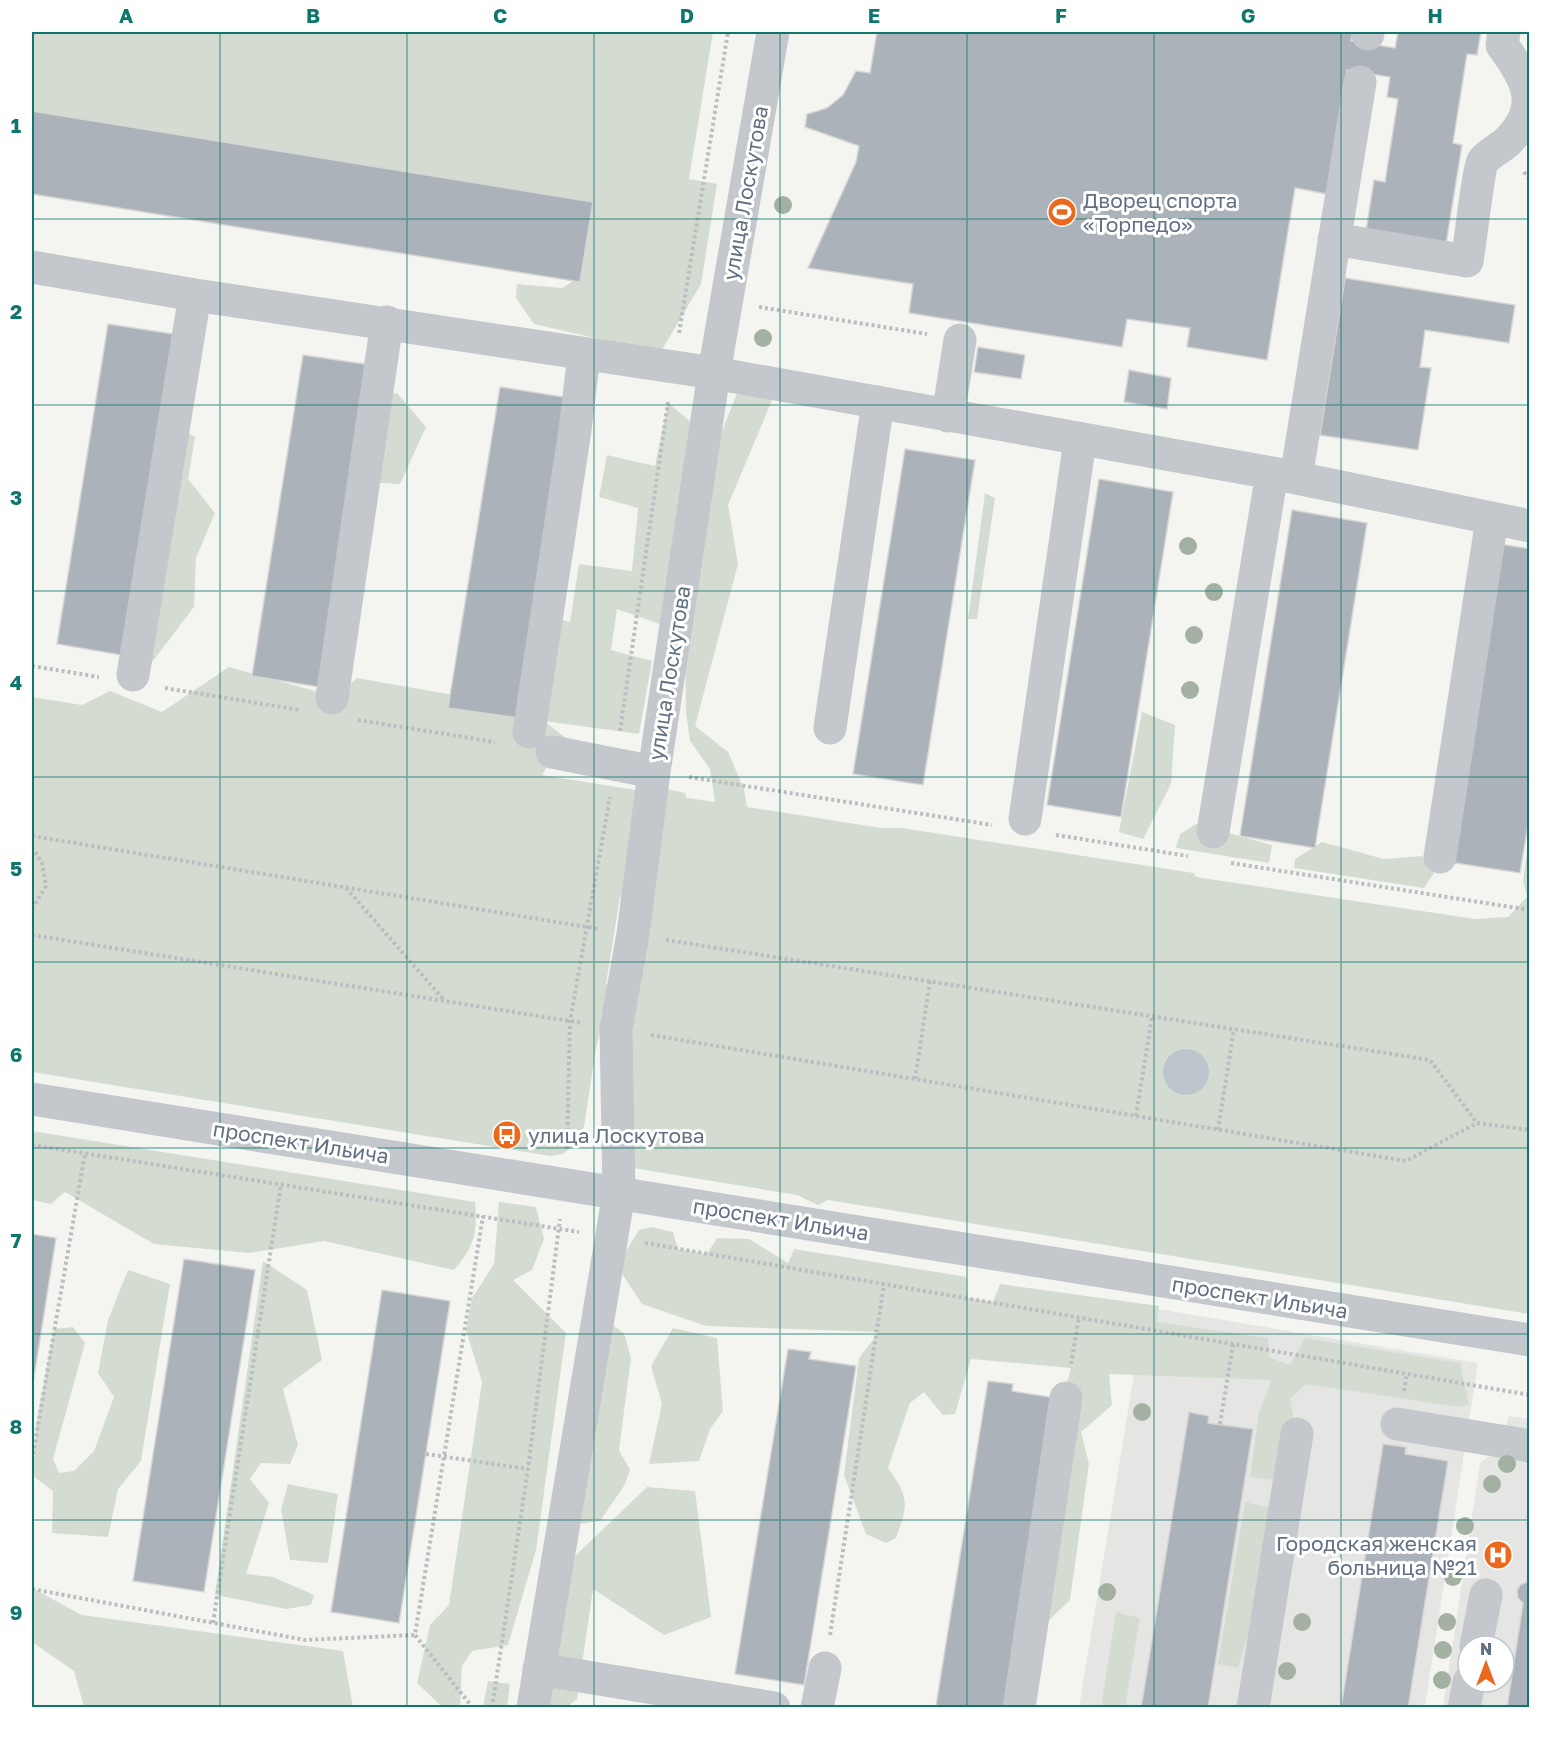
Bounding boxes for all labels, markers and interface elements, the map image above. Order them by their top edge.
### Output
text: A [119,3,133,27]
text: B [306,3,320,27]
text: C [493,3,507,27]
text: D [680,3,694,27]
text: E [868,3,880,27]
text: F [1055,3,1067,27]
text: G [1241,3,1255,27]
text: H [1427,3,1443,27]
street label: улица Лоскутова [717,104,773,282]
text: 1 [11,113,21,137]
place label: Дворец спорта «Торпедо» [1083,187,1237,237]
sports icon: Дворец спорта «Торпедо» [1046,196,1078,228]
text: 2 [10,299,22,323]
text: 3 [10,485,22,509]
street label: улица Лоскутова [642,584,696,762]
text: 4 [10,670,22,694]
text: 5 [10,856,22,880]
text: 6 [10,1042,22,1066]
street label: проспект Ильича [211,1115,391,1169]
bus stop icon: улица Лоскутова [491,1119,523,1151]
place label: улица Лоскутова [528,1122,705,1148]
street label: проспект Ильича [691,1192,871,1246]
text: 7 [11,1228,22,1252]
street label: проспект Ильича [1170,1270,1350,1324]
text: 8 [10,1414,22,1438]
place label: Городская женская больница №21 [1276,1530,1477,1580]
hospital icon: Городская женская больница №21 [1482,1539,1514,1571]
text: 9 [10,1600,22,1624]
north arrow [1456,1634,1516,1694]
text: N [1480,1639,1492,1659]

